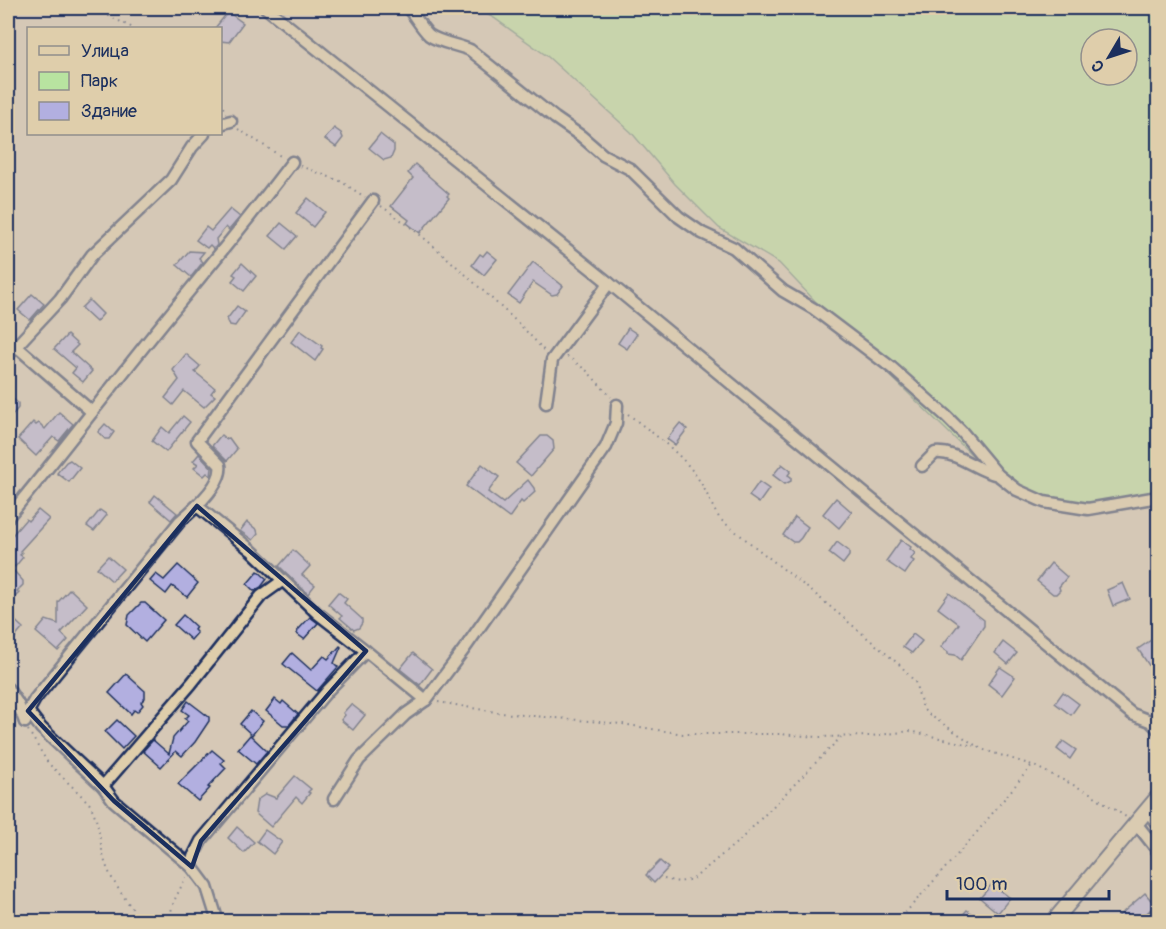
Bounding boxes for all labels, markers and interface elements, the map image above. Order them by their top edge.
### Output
legend [27,27,222,135]
north arrow [1079,27,1139,87]
text: Улица [81,40,129,63]
text: С [1087,56,1109,76]
text: Парк [81,70,118,93]
text: Здание [81,100,137,123]
scale bar [947,863,1109,901]
text: 100 m [956,873,1008,896]

